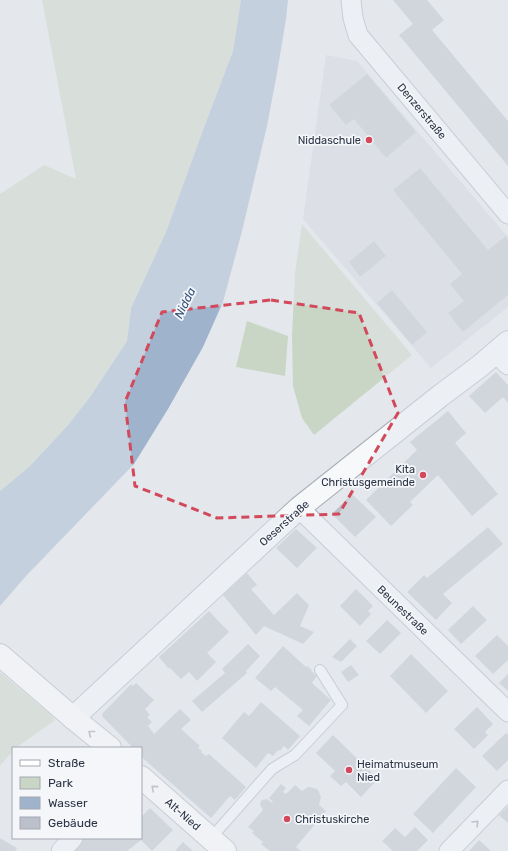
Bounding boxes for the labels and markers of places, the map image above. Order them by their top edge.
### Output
place label: Niddaschule [298,134,361,147]
marker: Niddaschule [364,135,374,145]
place label: Kita Christusgemeinde [321,463,415,489]
marker: Kita Christusgemeinde [418,470,428,480]
place label: Heimatmuseum Nied [357,758,439,784]
marker: Heimatmuseum Nied [344,765,354,775]
place label: Christuskirche [295,813,369,826]
marker: Christuskirche [282,814,292,824]

